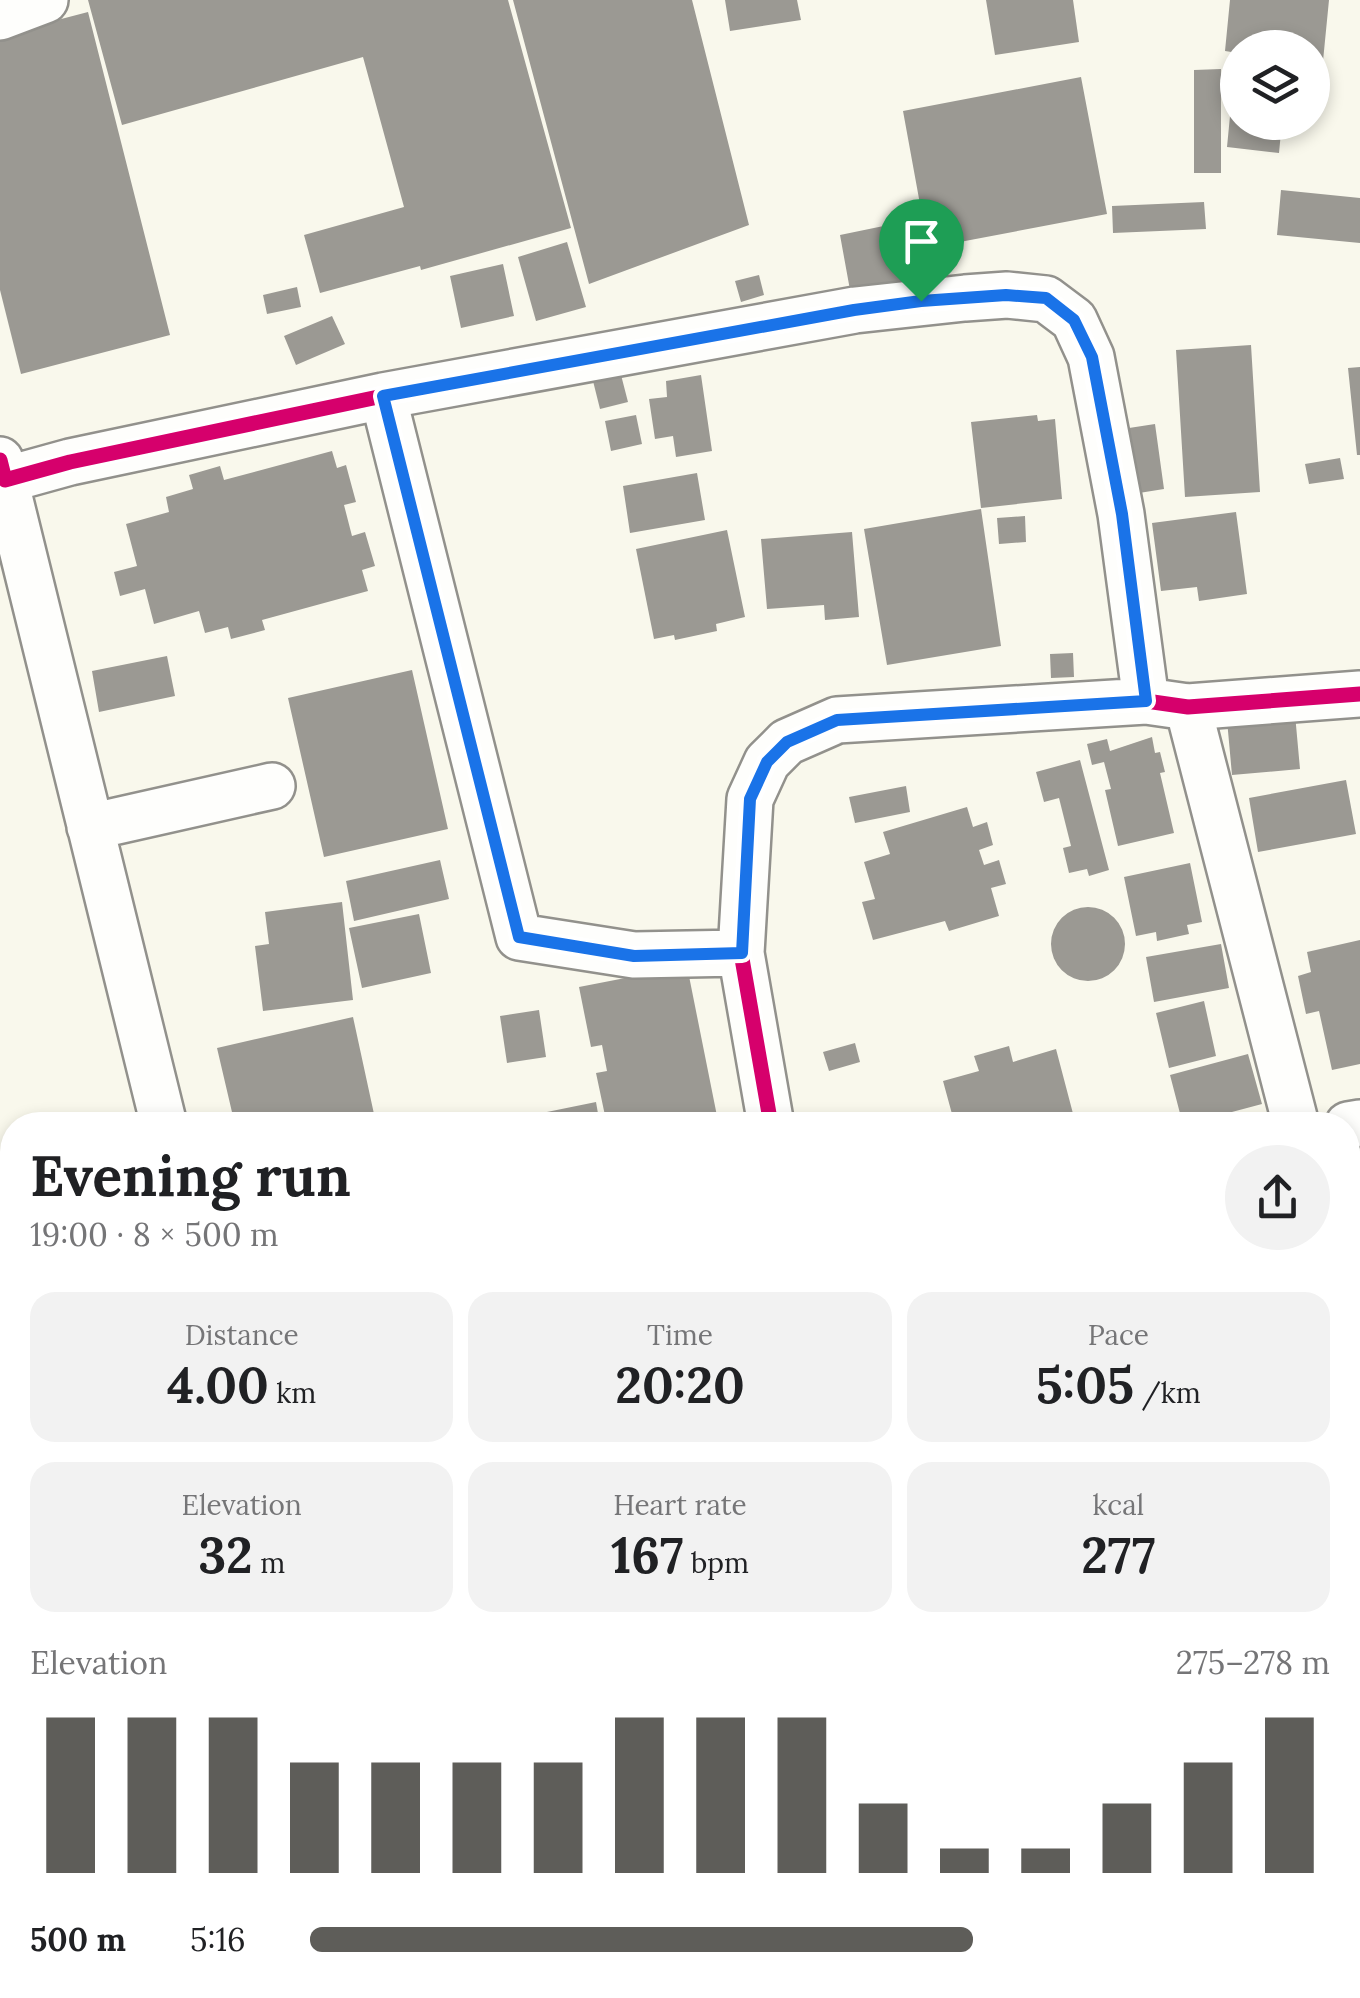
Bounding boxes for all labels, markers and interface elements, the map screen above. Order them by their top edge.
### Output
map controls [1220,30,1330,140]
button: layers [1220,30,1330,140]
pin [879,199,964,302]
icon: arrive [894,214,949,269]
text: Evening run [30,1141,351,1211]
button: share [1225,1145,1330,1250]
text: 19:00 · 8 × 500 m [30,1214,279,1255]
text: Distance [185,1317,299,1353]
text: Time [647,1317,713,1353]
text: Pace [1088,1317,1149,1353]
text: 4.00 [167,1353,269,1417]
text: 20:20 [615,1353,745,1417]
text: 5:05 [1036,1353,1134,1417]
text: km [269,1375,316,1411]
text: /km [1134,1375,1201,1411]
text: Elevation [182,1487,302,1523]
text: Heart rate [613,1487,747,1523]
text: kcal [1092,1487,1144,1523]
text: 32 [198,1523,253,1587]
text: 167 [611,1523,684,1587]
text: 277 [1081,1523,1155,1587]
text: m [253,1545,285,1581]
text: bpm [684,1545,749,1581]
text: Elevation [30,1642,167,1683]
text: 275–278 m [1176,1642,1330,1683]
text: 500 m [30,1919,126,1960]
text: 5:16 [190,1919,246,1960]

